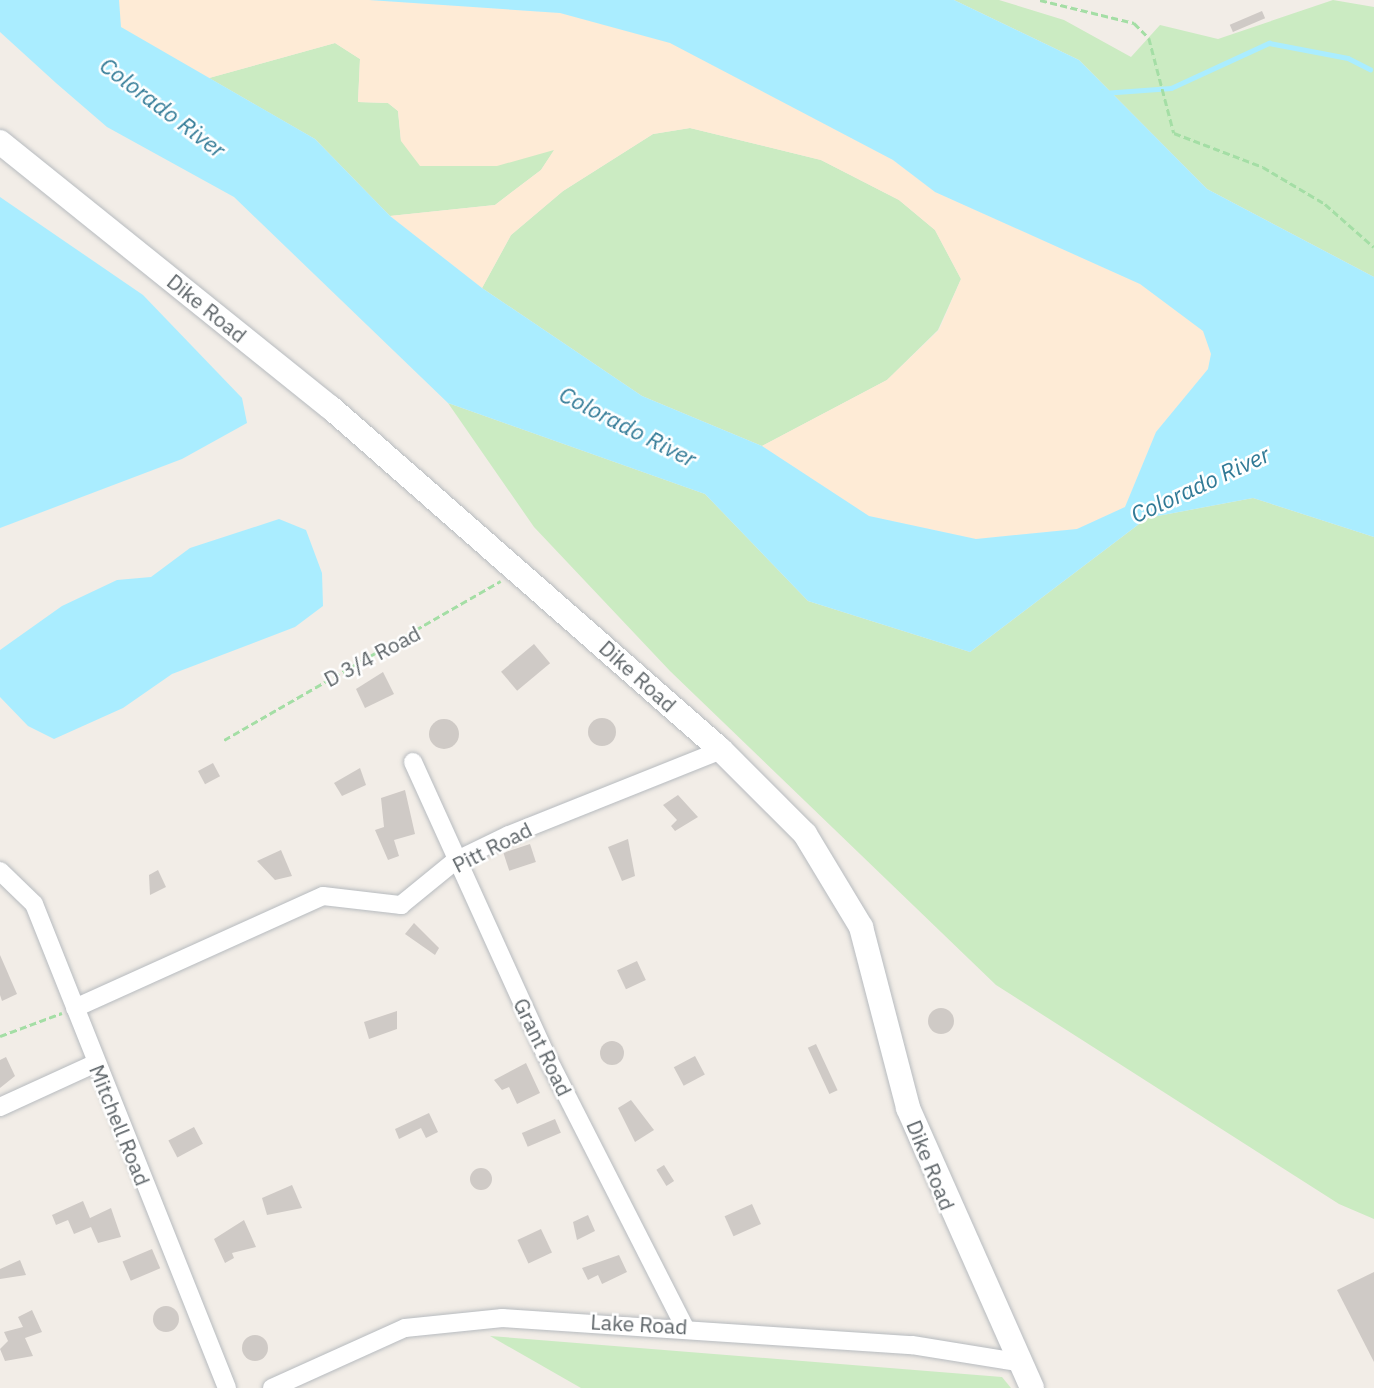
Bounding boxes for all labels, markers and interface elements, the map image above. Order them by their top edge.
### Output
water label: Colorado River [95,51,231,163]
street label: Dike Road [162,268,252,348]
water label: Colorado River [555,380,701,472]
water label: Colorado River [1126,440,1274,528]
street label: D 3/4 Road [319,620,425,692]
street label: Dike Road [594,635,682,717]
street label: Pitt Road [448,816,536,878]
street label: Grant Road [508,994,578,1100]
street label: Mitchell Road [84,1061,156,1189]
street label: Dike Road [902,1116,960,1214]
street label: Lake Road [590,1309,688,1339]

